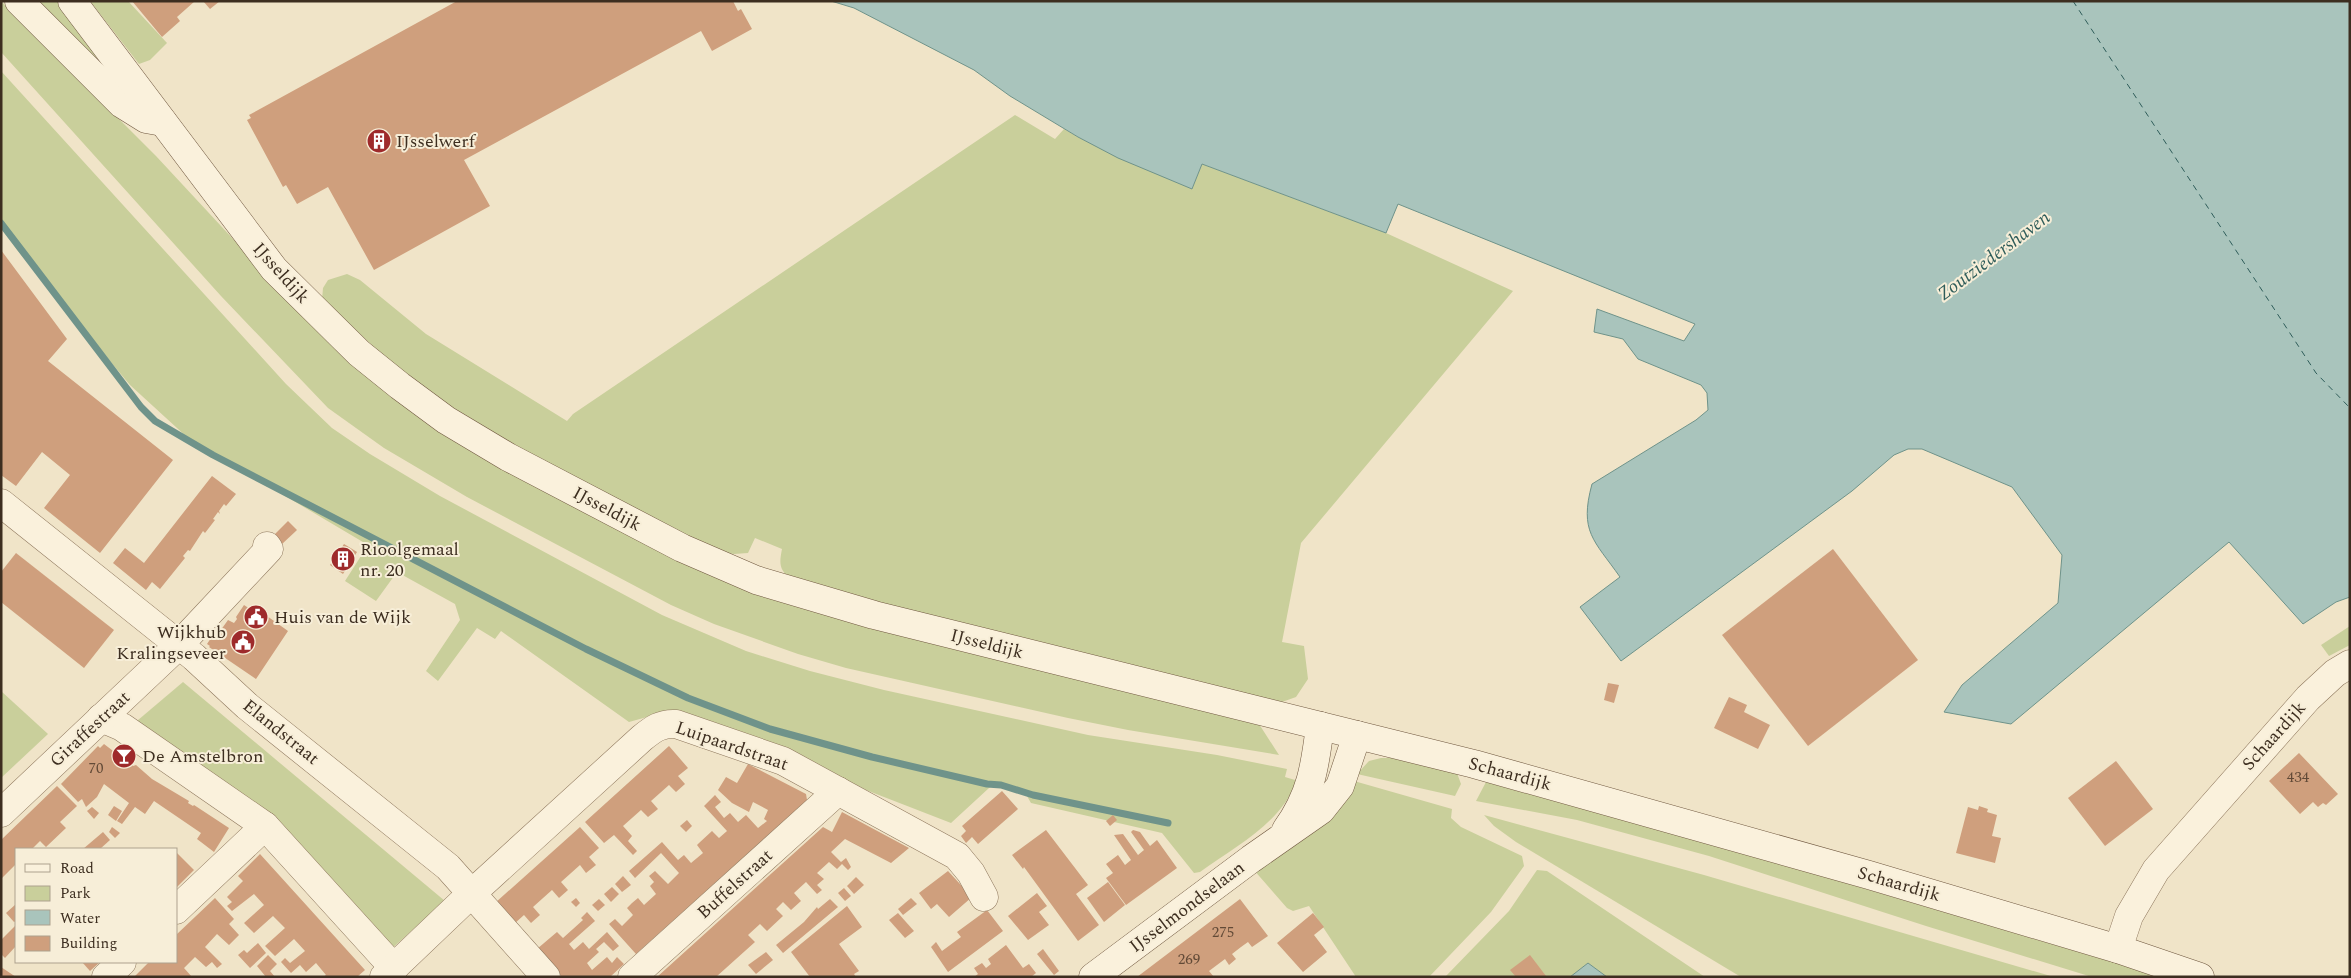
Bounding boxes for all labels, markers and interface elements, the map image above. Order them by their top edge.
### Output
building icon: IJsselwerf [366,128,392,154]
place label: IJsselwerf [396,128,477,155]
water label: Zoutziedershaven [1931,204,2057,308]
street label: IJsseldijk [246,236,316,310]
street label: IJsseldijk [568,480,646,538]
place label: Rioolgemaal nr. 20 [360,536,459,584]
building icon: Rioolgemaal nr. 20 [330,546,356,572]
public building icon: Huis van de Wijk [243,604,269,630]
place label: Huis van de Wijk [274,604,411,631]
place label: Wijkhub Kralingseveer [116,619,226,667]
street label: IJsseldijk [948,622,1026,666]
public building icon: Wijkhub Kralingseveer [230,629,256,655]
street label: Giraffestraat [44,684,136,774]
street label: Elandstraat [237,693,325,771]
street label: Schaardijk [2236,695,2312,777]
street label: Luipaardstraat [672,714,792,778]
bar icon: De Amstelbron [111,743,137,769]
place label: De Amstelbron [142,743,264,770]
street label: Schaardijk [1465,750,1555,798]
house number: 70 [88,757,104,780]
house number: 434 [2287,766,2310,789]
street label: Buffelstraat [691,843,779,925]
legend [15,848,178,963]
street label: IJsselmondselaan [1124,854,1250,960]
text: Road [60,857,94,880]
street label: Schaardijk [1854,859,1944,909]
text: Park [60,882,91,905]
text: Water [60,907,100,930]
house number: 275 [1212,921,1234,944]
text: Building [60,932,117,955]
house number: 269 [1178,948,1200,971]

